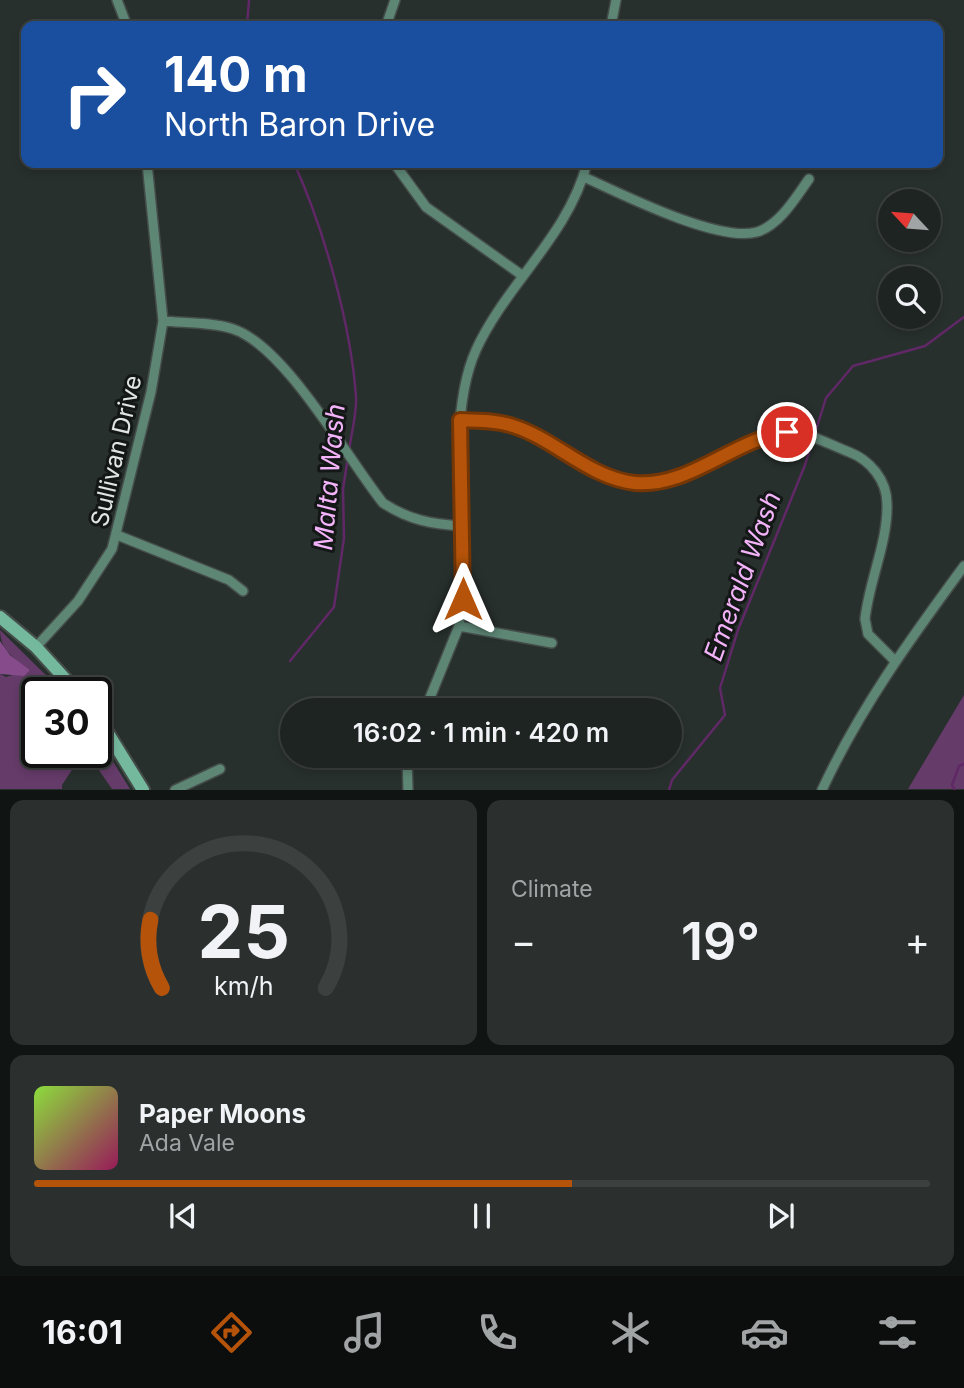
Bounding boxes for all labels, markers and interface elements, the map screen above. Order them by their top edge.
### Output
text: 140 m [164,45,308,104]
icon: right [49,49,140,140]
text: North Baron Drive [164,105,435,144]
north arrow [878,189,942,252]
map controls [878,189,941,329]
button: search [878,266,941,329]
street label: Sullivan Drive [85,373,147,529]
water label: Malta Wash [307,402,351,552]
pin [757,402,817,462]
icon: arrive [768,413,806,451]
water label: Emerald Wash [697,487,787,665]
position arrow [426,562,500,636]
speed limit sign: 30 [21,677,112,768]
text: 16:02 · 1 min · 420 m [353,717,609,748]
text: Climate [511,875,593,903]
text: 25 [197,888,290,977]
text: 19° [681,910,760,973]
text: − [511,918,536,964]
text: + [905,918,930,964]
text: km/h [214,971,273,1001]
text: Paper Moons [139,1098,306,1129]
text: Ada Vale [139,1129,235,1157]
icon: previous [164,1197,202,1235]
icon: pause [463,1197,501,1235]
icon: next [762,1197,800,1235]
icon: directions [207,1308,256,1357]
icon: music [340,1308,389,1357]
icon: phone [473,1308,522,1357]
icon: climate [606,1308,655,1357]
icon: car [740,1308,789,1357]
icon: filters [873,1308,922,1357]
text: 16:01 [42,1313,123,1352]

